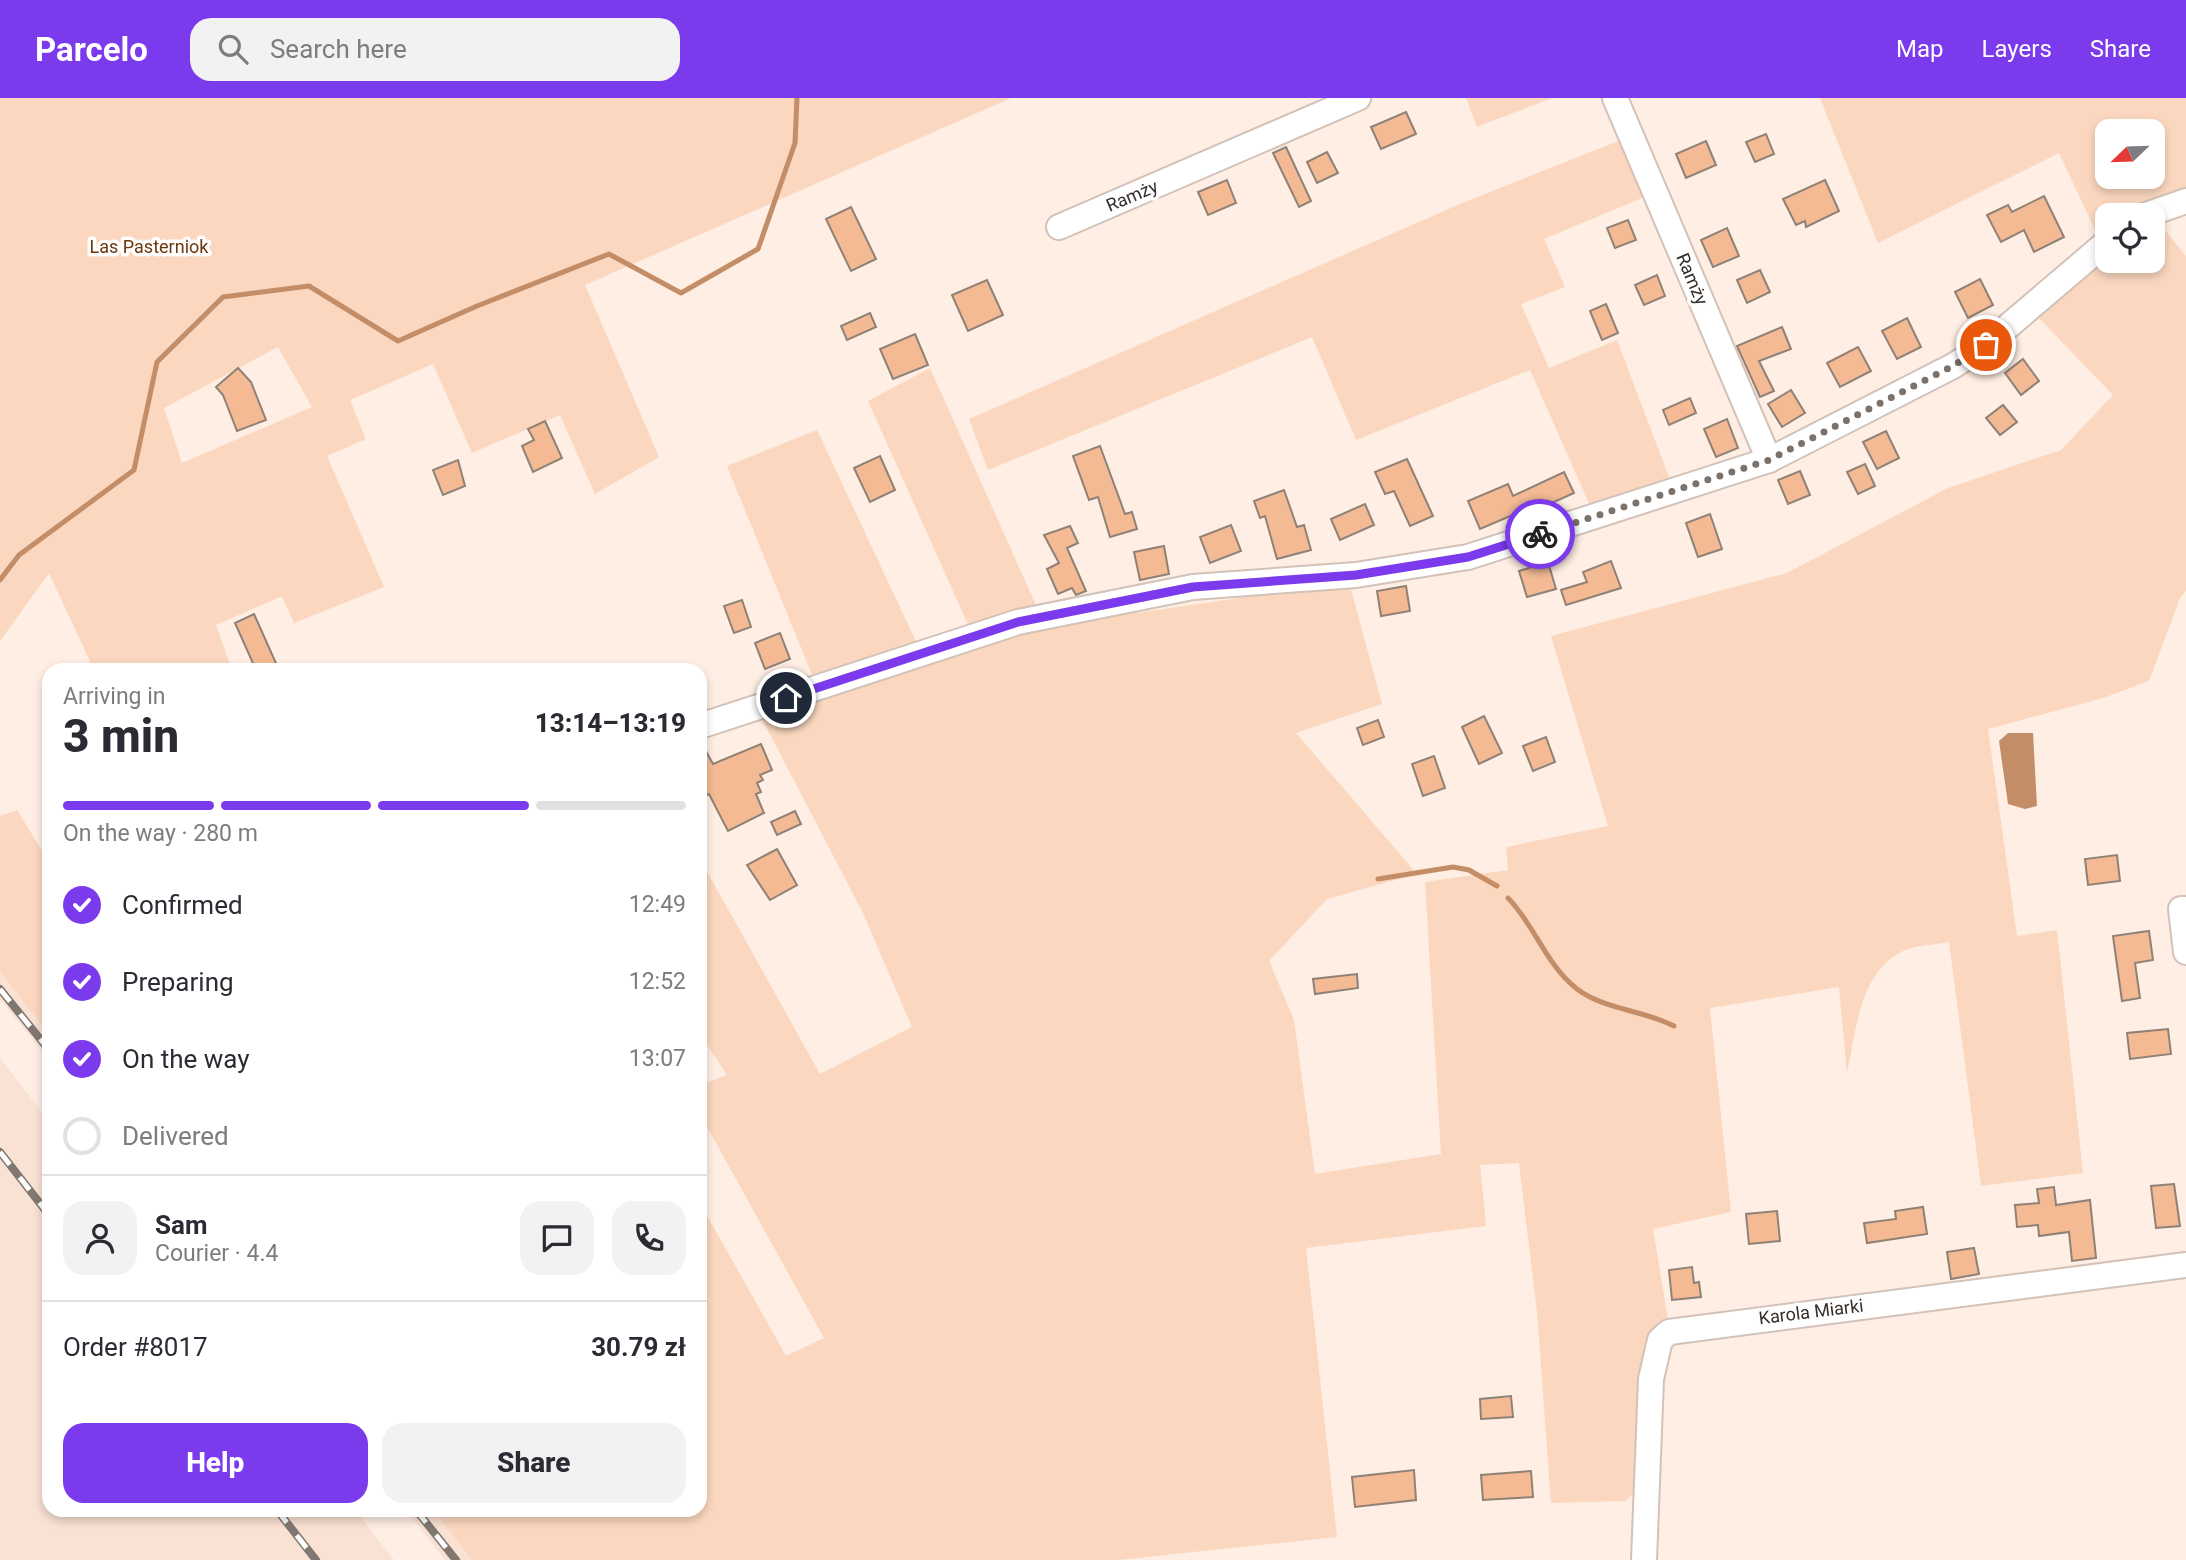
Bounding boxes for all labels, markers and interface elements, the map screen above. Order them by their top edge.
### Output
search box [190,18,680,81]
text: Parcelo [35,30,148,69]
icon: search [214,30,252,68]
text: Search here [270,34,407,64]
text: Map [1896,35,1944,63]
text: Layers [1982,35,2052,63]
text: Share [2090,35,2151,63]
north arrow [2095,119,2165,189]
map controls [2095,119,2165,273]
street label: Ramży [1103,175,1161,216]
button: locate [2095,203,2165,273]
park label: Las Pasterniok [90,236,209,257]
street label: Ramży [1672,250,1713,308]
pin [1956,315,2016,375]
icon: bag [1967,326,2005,364]
courier [1505,499,1575,569]
icon: bike [1521,515,1559,553]
pin [756,668,816,728]
icon: home [767,679,805,717]
text: Arriving in [63,683,166,710]
text: 13:14–13:19 [535,708,686,738]
text: 3 min [63,709,179,763]
text: On the way · 280 m [63,820,258,847]
icon: check [63,886,101,924]
text: Confirmed [122,890,243,920]
text: 12:49 [629,891,686,918]
icon: check [63,963,101,1001]
text: Preparing [122,967,234,997]
text: 12:52 [629,968,686,995]
icon: check [63,1040,101,1078]
text: On the way [122,1044,250,1074]
text: 13:07 [629,1045,686,1072]
text: Delivered [122,1121,229,1151]
button: person [63,1201,137,1275]
button: chat [520,1201,594,1275]
button: phone [612,1201,686,1275]
text: Sam [155,1210,207,1240]
text: Courier · 4.4 [155,1240,278,1267]
street label: Karola Miarki [1757,1295,1865,1328]
text: Order #8017 [63,1332,208,1362]
text: 30.79 zł [591,1332,686,1362]
button: Help [63,1423,368,1503]
button: Share [382,1423,686,1503]

